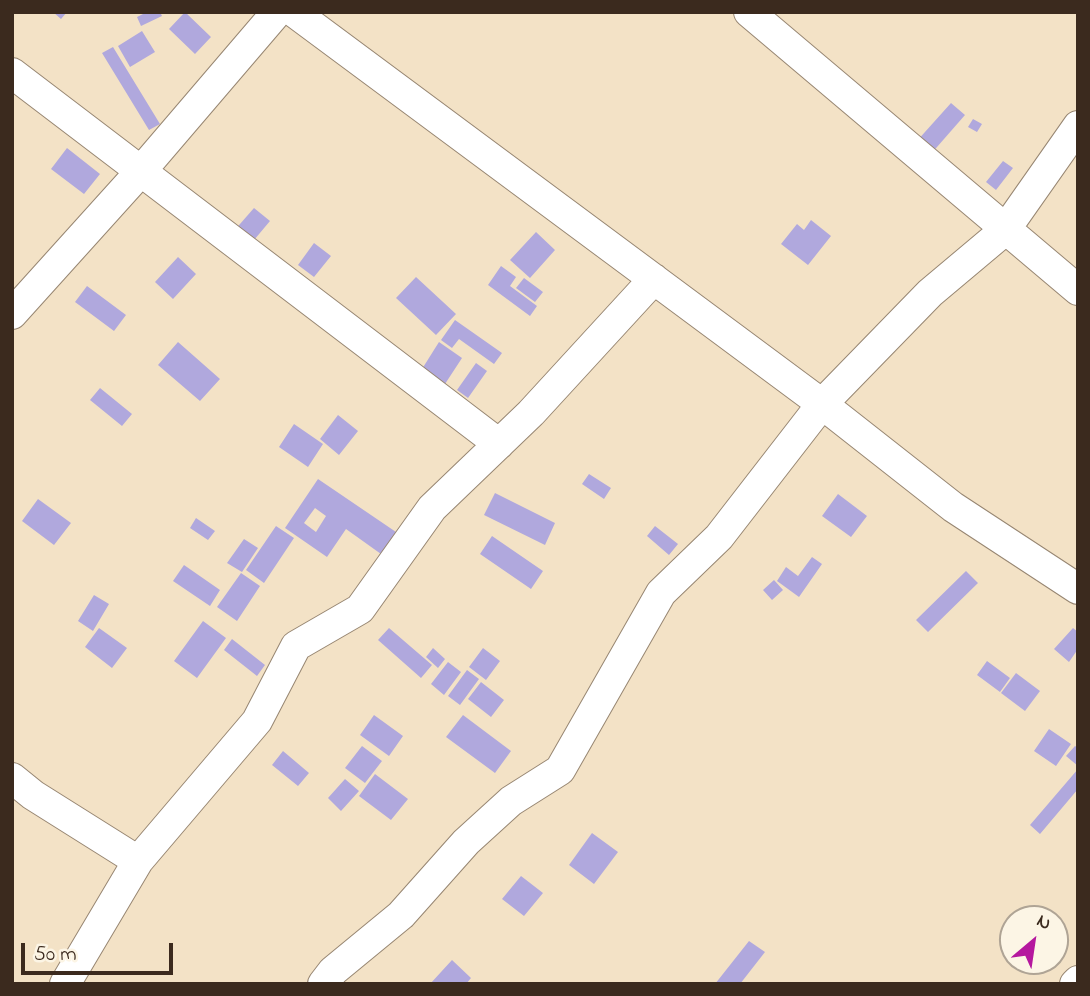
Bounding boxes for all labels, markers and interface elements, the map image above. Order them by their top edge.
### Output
north arrow [999,905,1069,975]
text: N [1031,908,1056,938]
scale bar [24,930,177,974]
text: 50 m [34,940,77,970]

